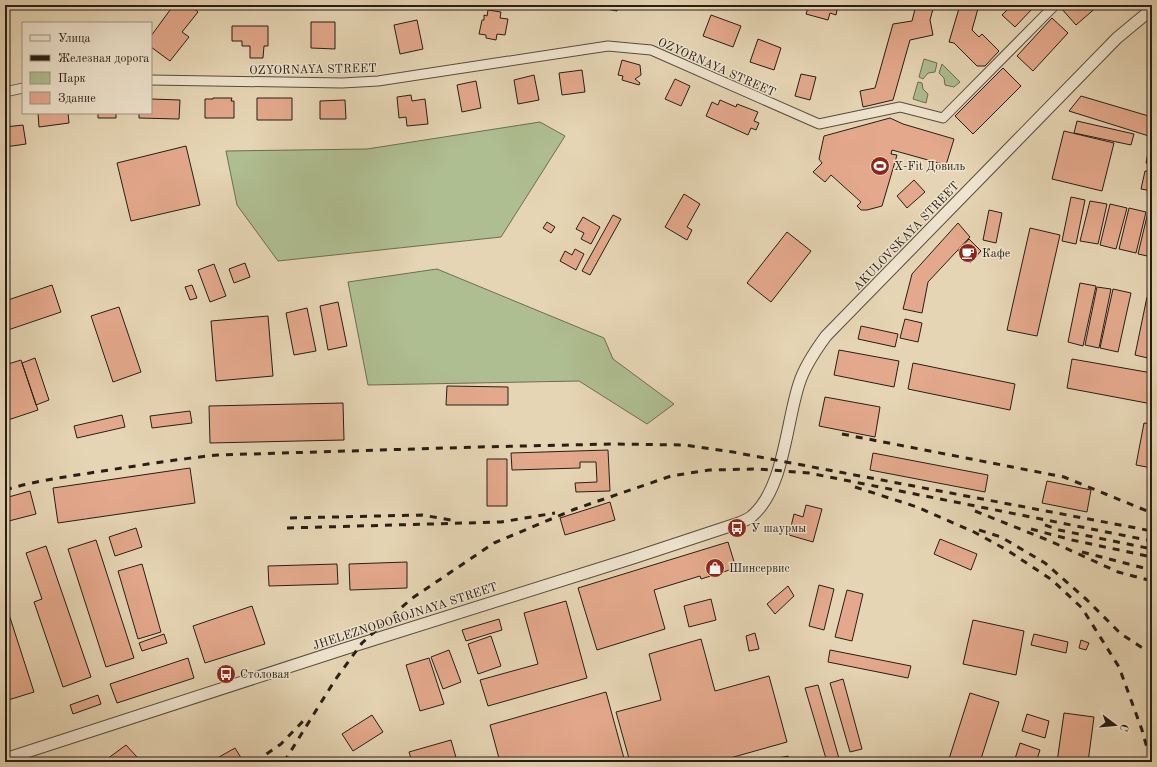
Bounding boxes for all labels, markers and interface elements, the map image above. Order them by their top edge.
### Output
legend [22,22,152,114]
text: Улица [58,33,91,45]
street label: OZYORNAYA STREET [656,36,777,99]
text: Железная дорога [58,53,149,65]
street label: OZYORNAYA STREET [249,63,377,77]
text: Парк [58,73,86,85]
text: Здание [58,93,96,105]
sports icon: X-Fit Довиль [869,155,891,177]
place label: X-Fit Довиль [894,161,965,173]
street label: AKULOVSKAYA STREET [852,180,962,293]
cafe icon: Кафе [957,242,979,264]
place label: Кафе [982,248,1011,260]
bus stop icon: У шаурмы [726,517,748,539]
place label: У шаурмы [751,523,806,535]
shop icon: Шинсервис [704,557,726,579]
place label: Шинсервис [729,563,790,575]
street label: JHELEZNODOROJNAYA STREET [311,581,499,653]
bus stop icon: Столовая [215,663,237,685]
place label: Столовая [240,669,290,681]
north arrow [1095,705,1135,745]
text: С [1117,722,1129,732]

